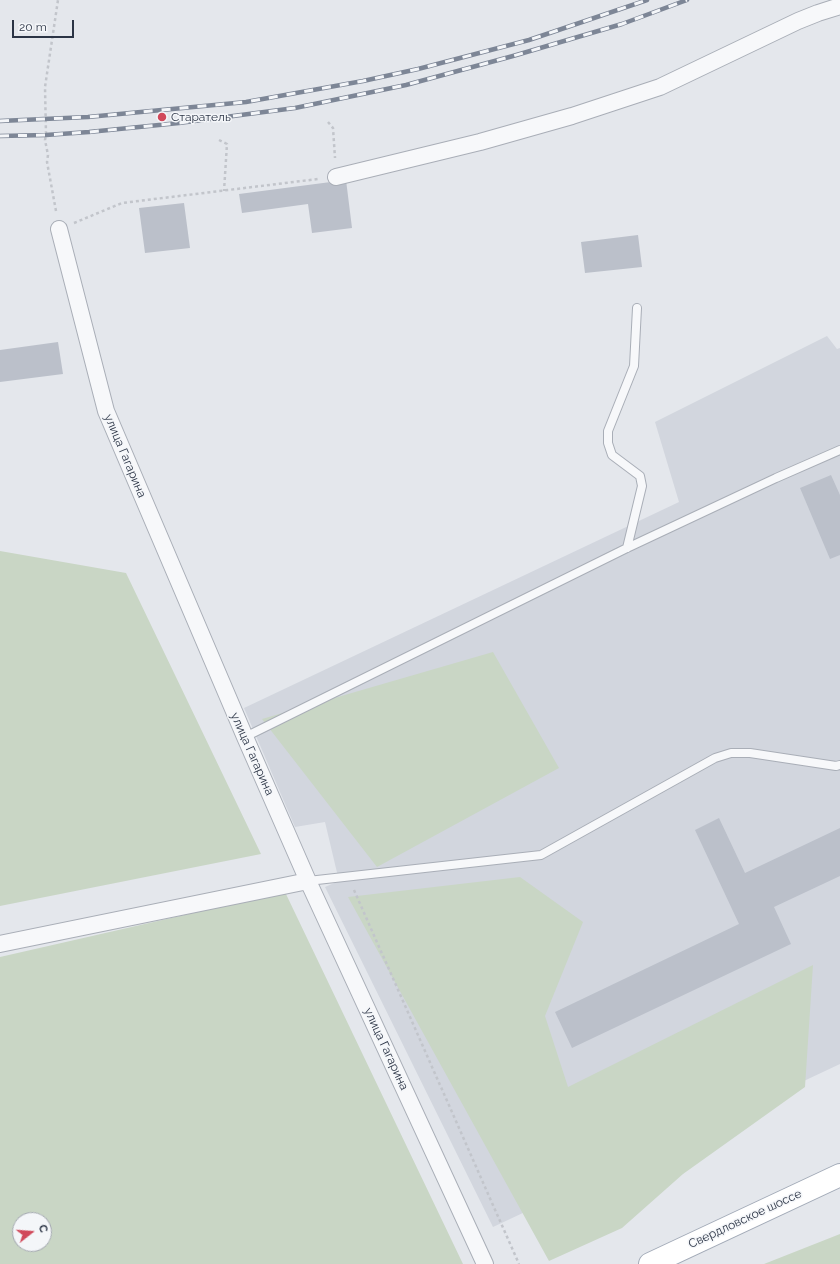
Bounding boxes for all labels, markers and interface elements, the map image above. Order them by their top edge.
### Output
scale bar [14,12,76,38]
text: 20 m [19,20,47,34]
place label: Старатель [171,110,231,124]
marker: Старатель [156,111,168,123]
street label: улица Гагарина [101,412,149,500]
street label: улица Гагарина [227,710,277,798]
street label: улица Гагарина [361,1006,411,1092]
street label: Свердловское шоссе [686,1186,804,1252]
north arrow [12,1212,52,1252]
text: С [36,1223,50,1234]

